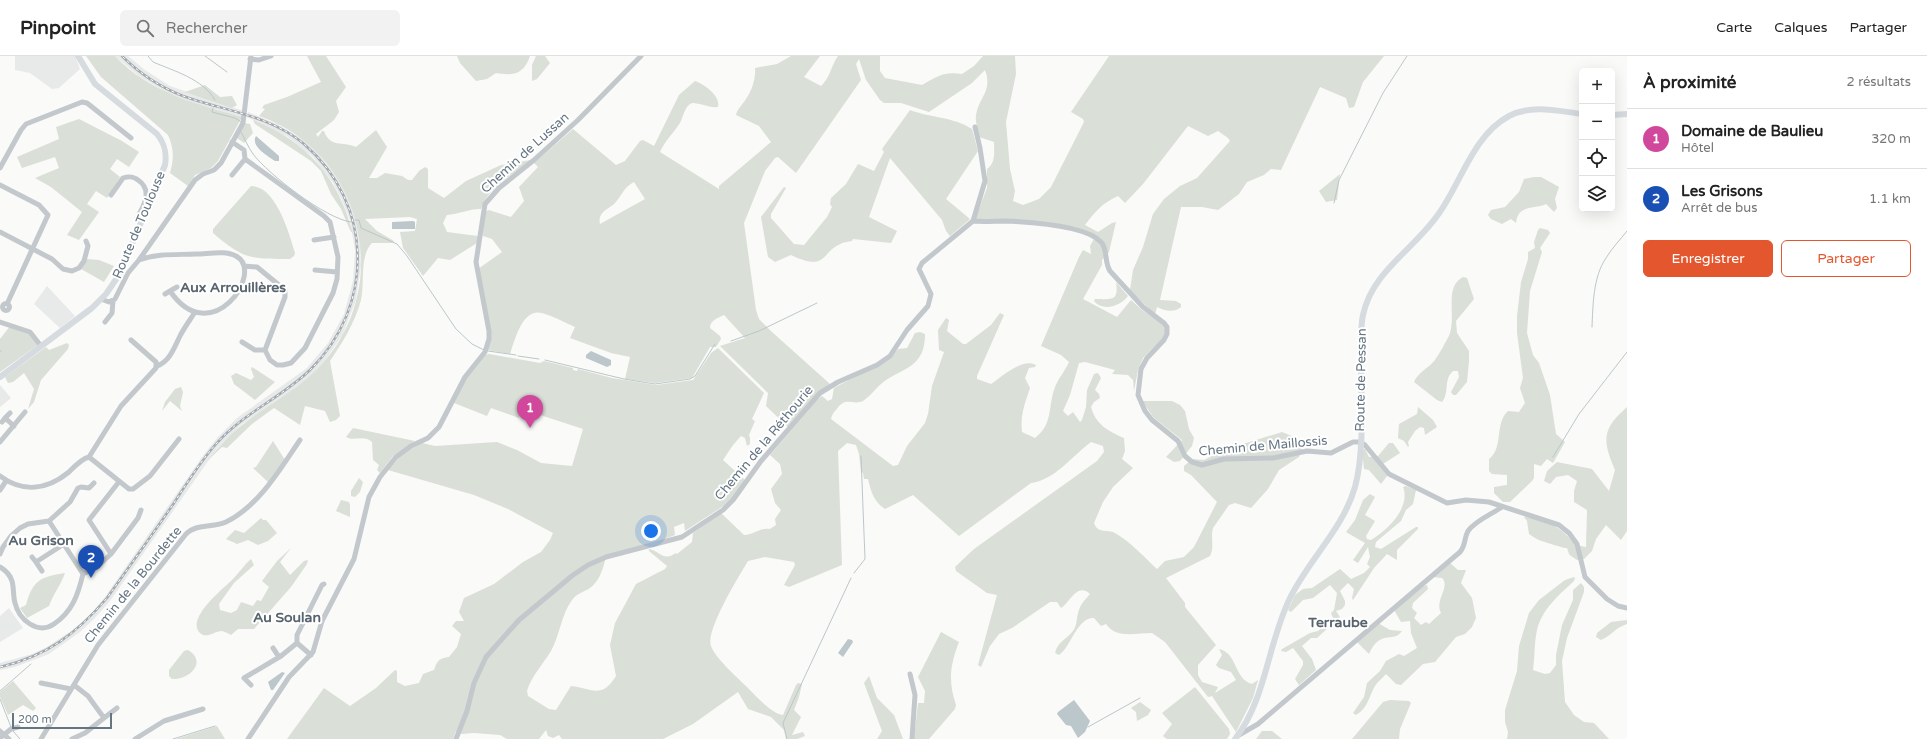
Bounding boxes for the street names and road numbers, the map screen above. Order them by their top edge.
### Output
street label: Chemin de Lussan [478,109,572,197]
street label: Route de Toulouse [109,169,169,281]
street label: Route de Pessan [1352,328,1370,432]
street label: Chemin de la Réthourie [711,382,817,504]
street label: Chemin de Maillossis [1198,432,1328,460]
street label: Chemin de la Bourdette [81,523,185,647]

